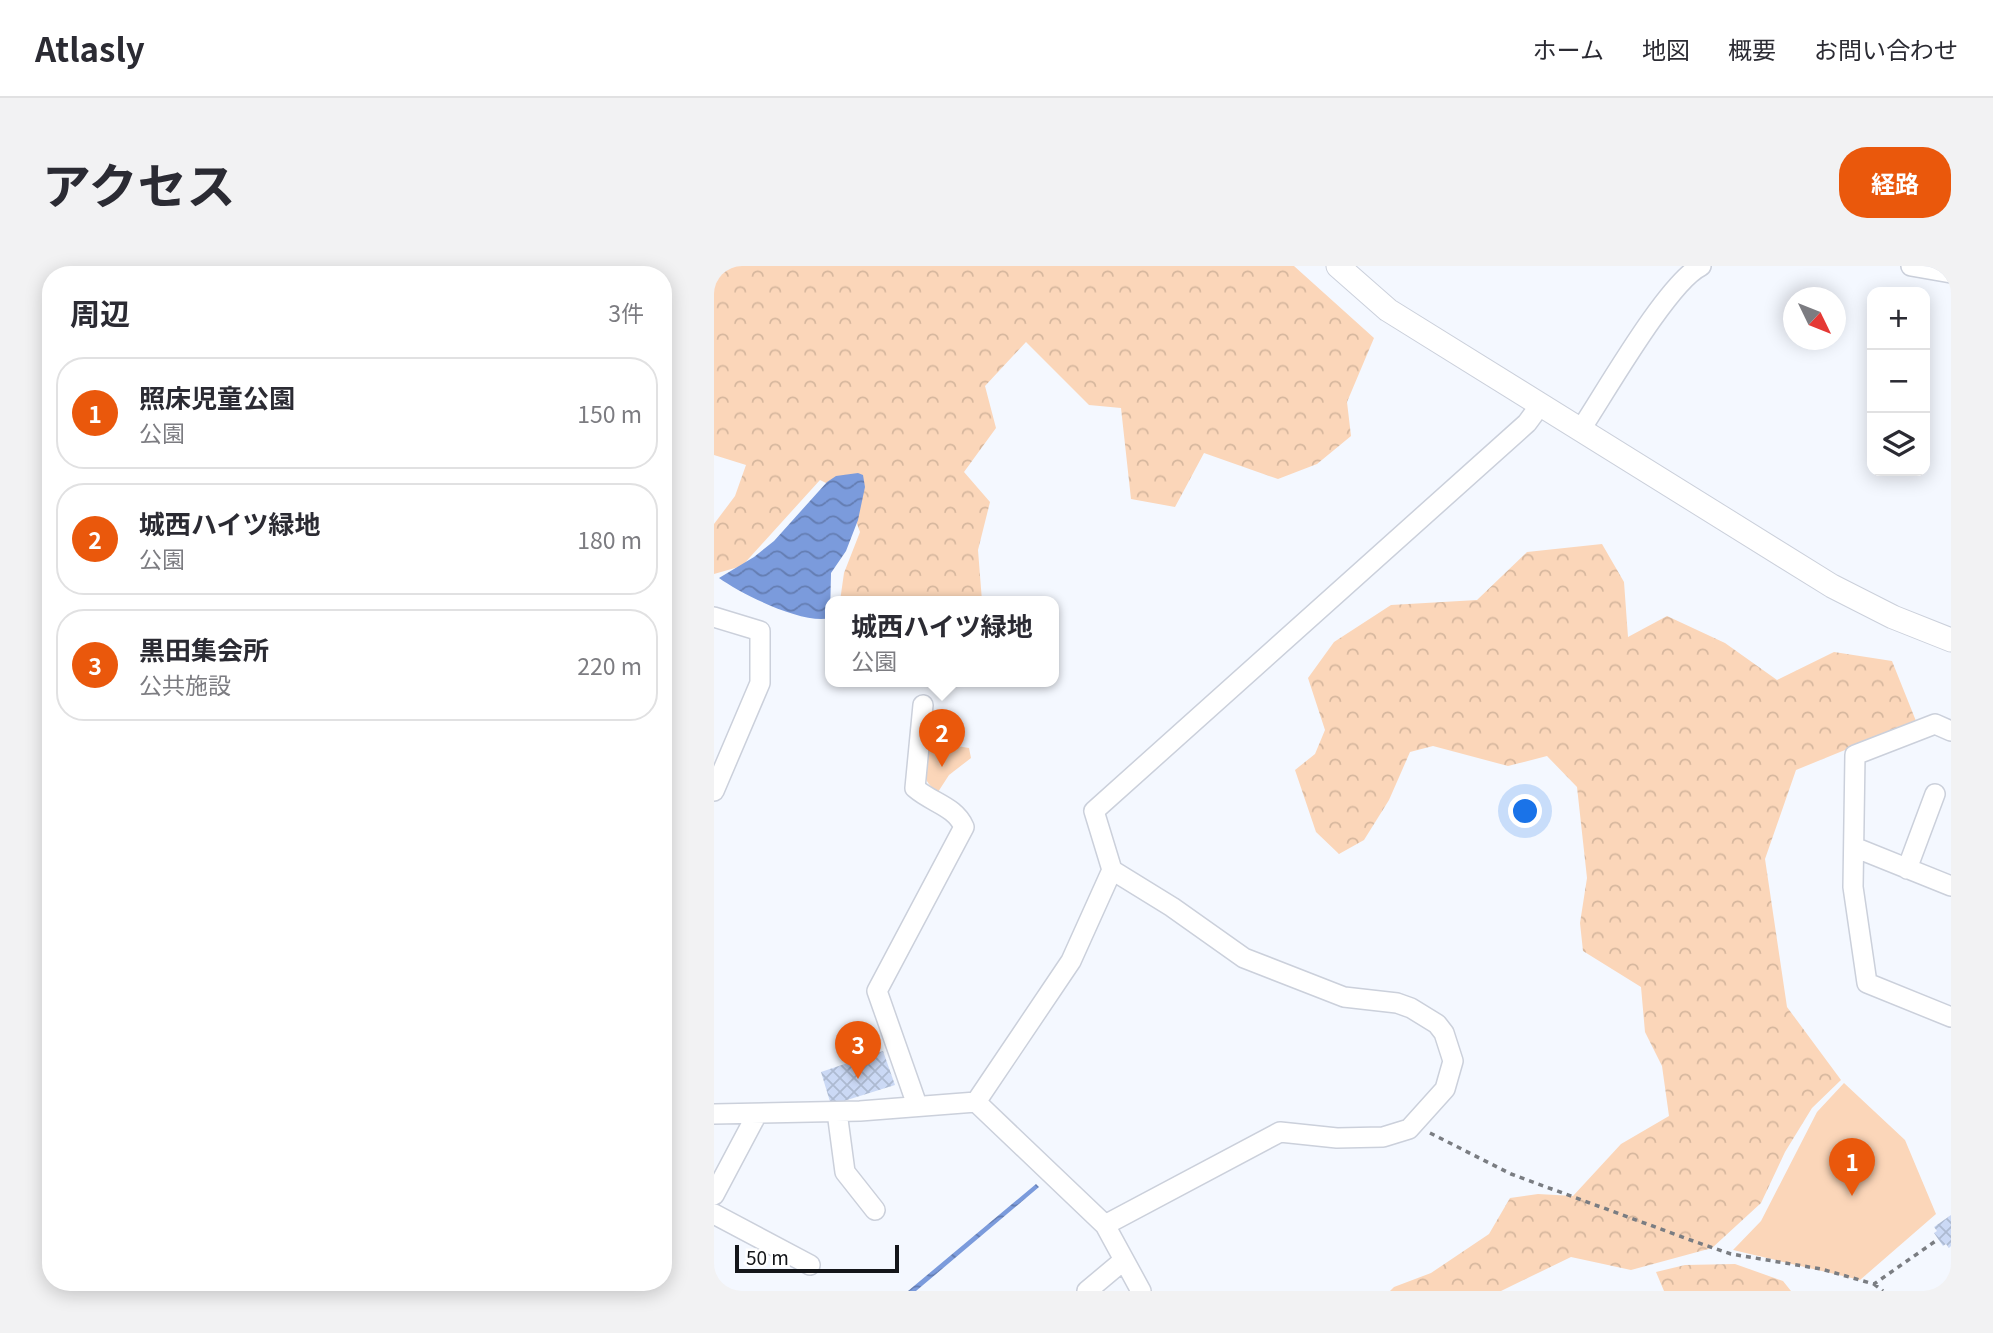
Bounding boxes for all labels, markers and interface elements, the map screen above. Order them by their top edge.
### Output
text: Atlasly [35,24,145,72]
text: ホーム [1533,31,1604,66]
text: 地図 [1642,31,1690,66]
text: 概要 [1728,31,1776,66]
text: お問い合わせ [1814,31,1958,66]
text: アクセス [42,147,236,218]
button: 経路 [1839,147,1951,218]
north arrow [1783,287,1846,350]
map controls [1867,287,1930,476]
button: + [1867,287,1930,350]
text: 周辺 [70,290,130,334]
text: 3件 [608,295,644,329]
button: − [1867,350,1930,413]
text: 照床児童公園 [139,378,295,415]
text: 1 [88,396,102,430]
text: 150 m [577,396,642,430]
button: layers [1867,413,1930,476]
text: 公園 [139,415,185,449]
text: 城西ハイツ緑地 [139,504,320,541]
text: 2 [88,522,102,556]
text: 180 m [577,522,642,556]
text: 公園 [139,541,185,575]
popup [825,596,1059,687]
text: 城西ハイツ緑地 [851,606,1033,643]
text: 黒田集会所 [139,630,269,667]
text: 公園 [851,643,897,677]
text: 3 [88,648,102,682]
text: 220 m [577,648,642,682]
text: 公共施設 [139,667,231,701]
pin: 2 [919,709,965,767]
your location [1508,794,1542,828]
pin: 3 [835,1021,881,1079]
pin: 1 [1829,1138,1875,1196]
scale bar [735,1242,900,1274]
text: 50 m [746,1243,789,1270]

